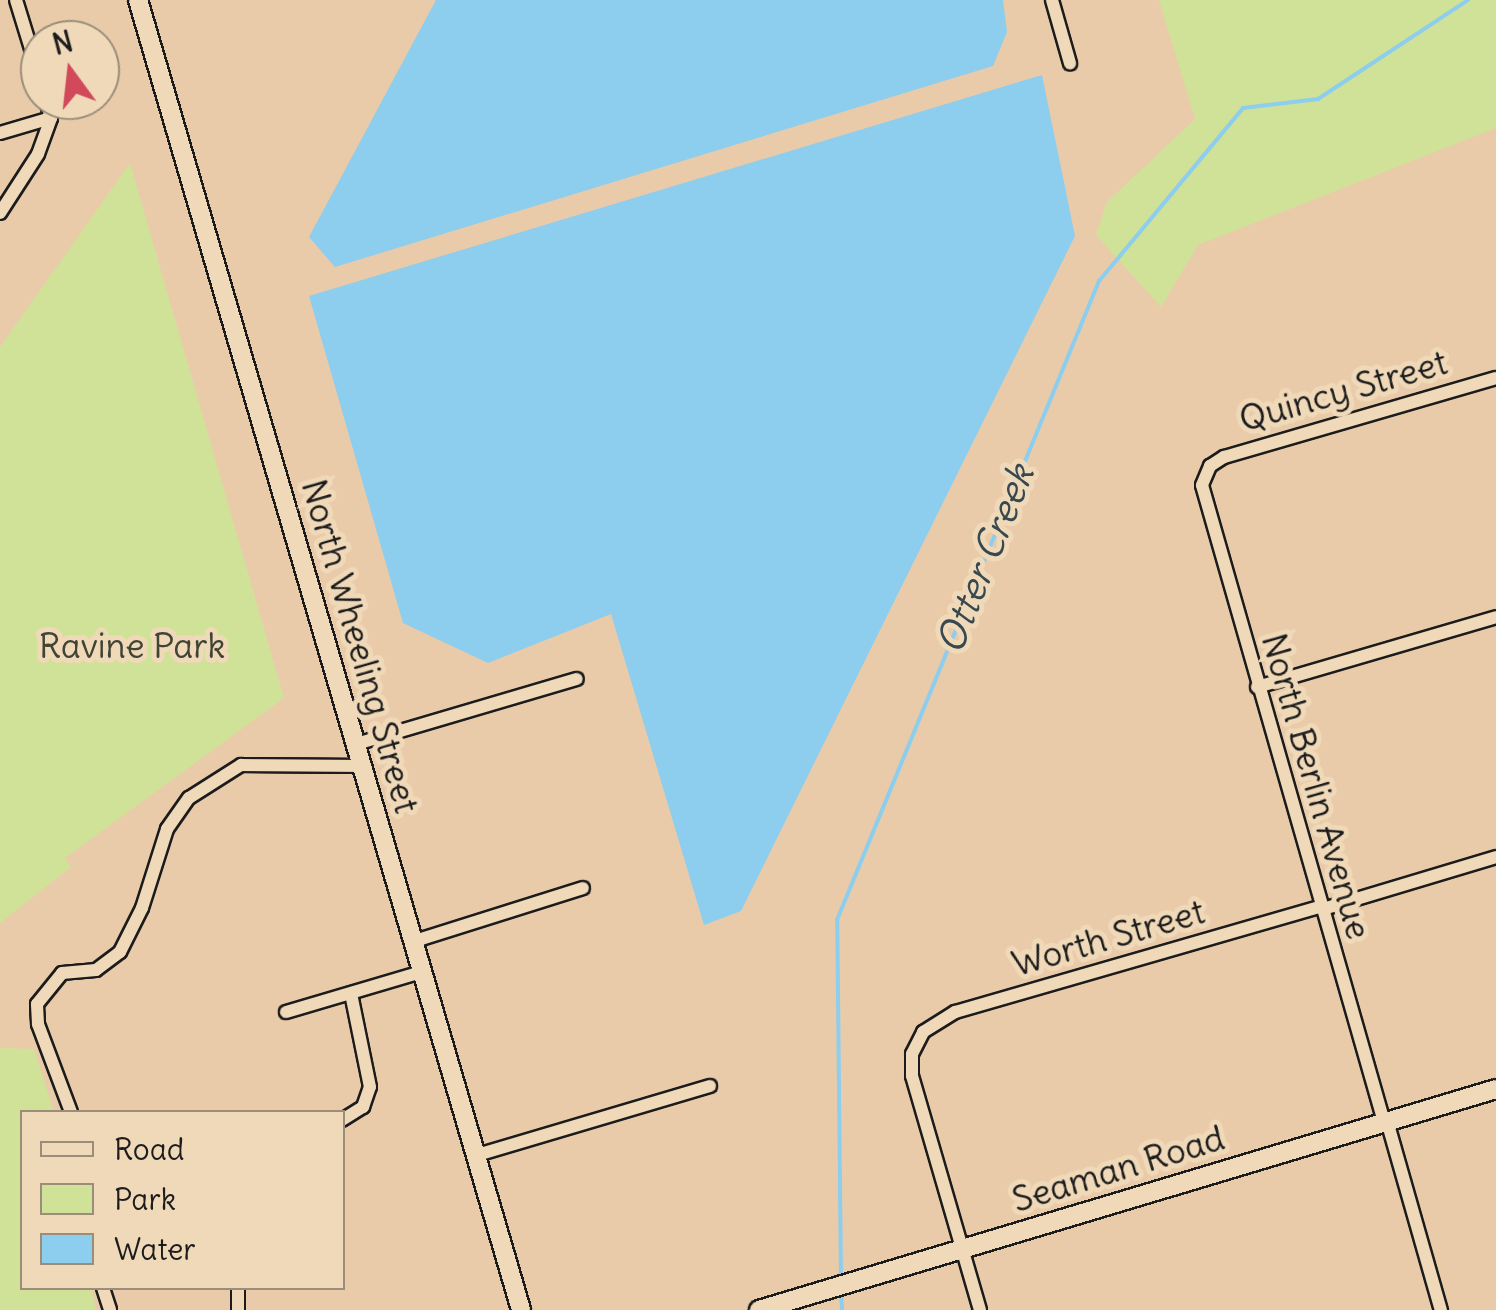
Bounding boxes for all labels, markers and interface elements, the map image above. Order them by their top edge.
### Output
north arrow [20,20,120,120]
text: N [49,23,77,63]
street label: Quincy Street [1234,340,1452,440]
water label: Otter Creek [927,458,1043,660]
street label: North Wheeling Street [293,474,429,818]
park label: Ravine Park [39,624,225,666]
street label: North Berlin Avenue [1253,628,1381,944]
street label: Worth Street [1007,889,1209,985]
legend [20,1110,345,1290]
street label: Seaman Road [1007,1116,1229,1220]
text: Road [114,1130,184,1168]
text: Park [114,1180,176,1218]
text: Water [114,1230,196,1268]

